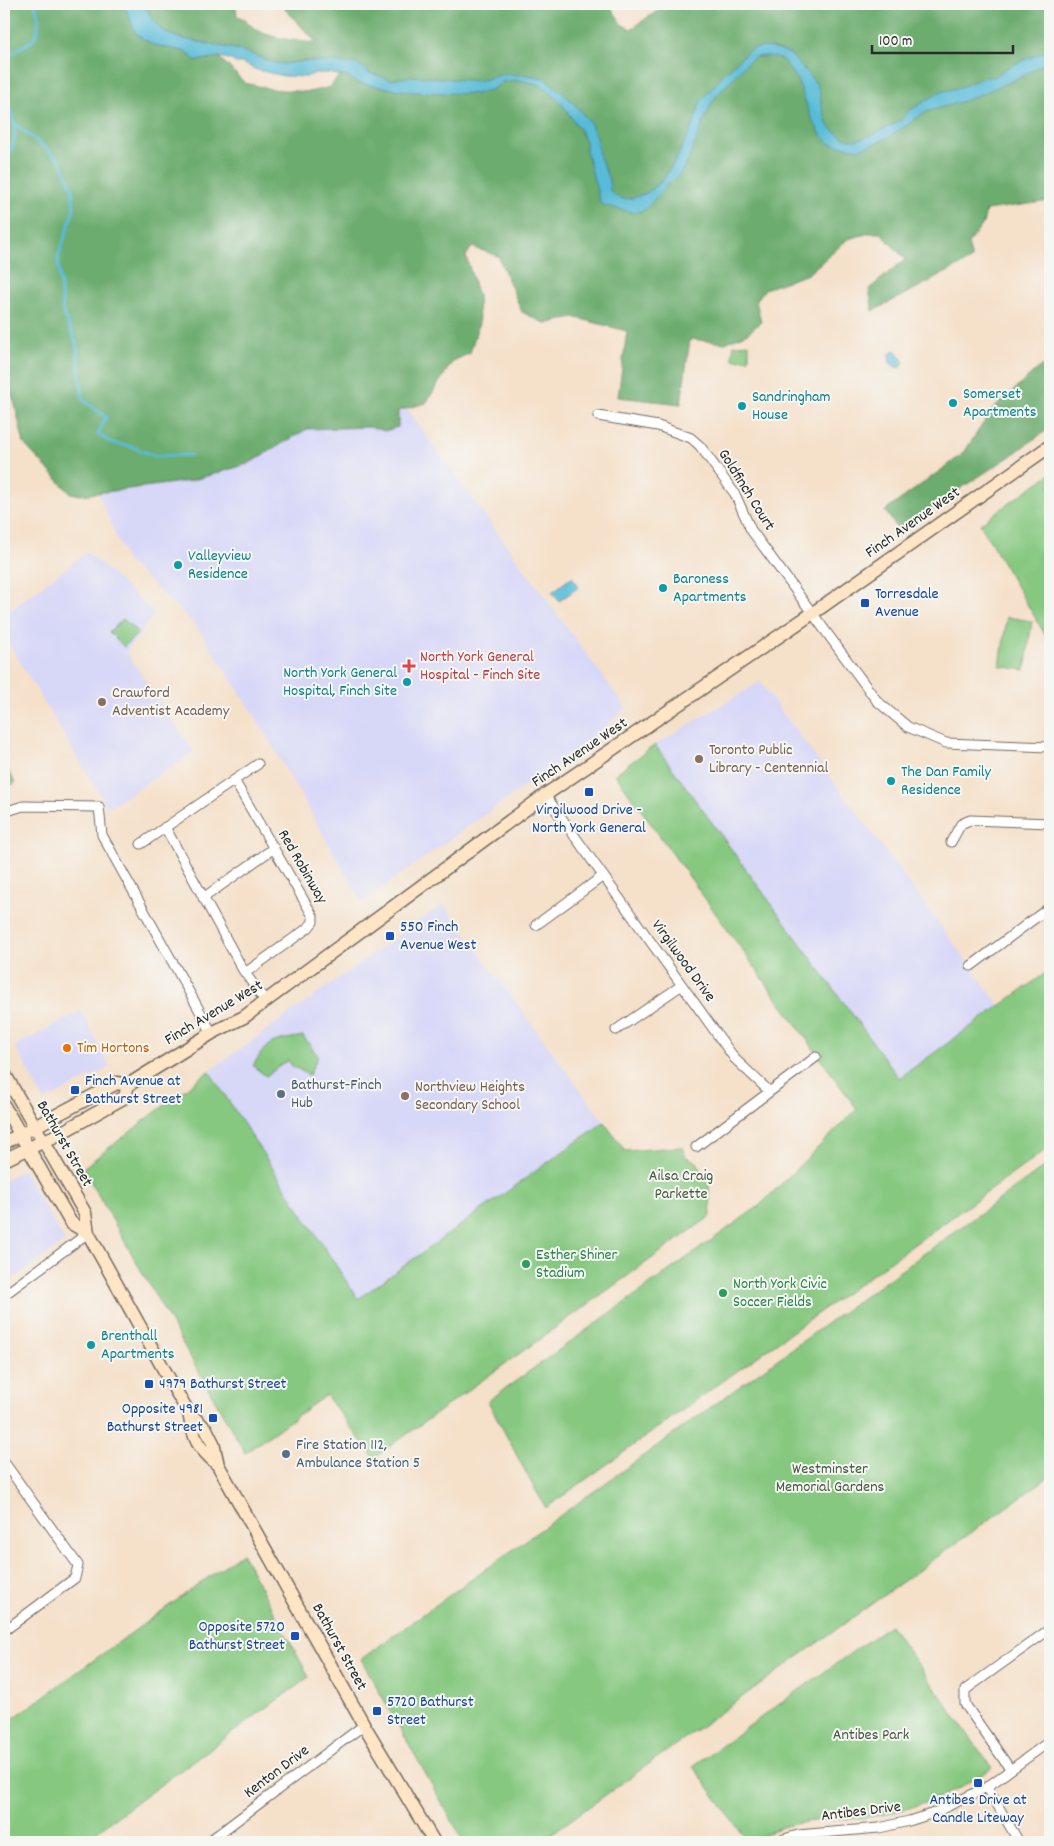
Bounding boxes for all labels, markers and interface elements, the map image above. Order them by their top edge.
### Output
scale bar [872,22,1013,54]
text: 100 m [879,31,912,53]
place label: Somerset Apartments [963,383,1037,424]
place label: Sandringham House [752,386,831,427]
marker: Somerset Apartments [947,397,959,409]
marker: Sandringham House [736,400,748,412]
street label: Goldfinch Court [712,445,780,535]
street label: Finch Avenue West [861,482,965,564]
place label: Valleyview Residence [188,545,251,586]
marker: Valleyview Residence [172,559,184,571]
place label: Baroness Apartments [673,568,747,609]
marker: Baroness Apartments [657,582,669,594]
place label: Torresdale Avenue [875,583,939,624]
marker: Torresdale Avenue [859,597,871,609]
place label: North York General Hospital - Finch Site [420,646,540,687]
marker: North York General Hospital - Finch Site [402,659,416,673]
place label: North York General Hospital, Finch Site [283,662,397,703]
marker: North York General Hospital, Finch Site [401,676,413,688]
place label: Crawford Adventist Academy [112,682,230,723]
marker: Crawford Adventist Academy [96,696,108,708]
street label: Finch Avenue West [527,712,633,794]
place label: Toronto Public Library - Centennial [709,739,829,780]
marker: Toronto Public Library - Centennial [693,753,705,765]
place label: The Dan Family Residence [901,761,992,802]
marker: The Dan Family Residence [885,775,897,787]
marker: Virgilwood Drive - North York General [583,786,595,798]
place label: Virgilwood Drive - North York General [532,799,646,840]
street label: Red Robinway [271,826,333,909]
street label: Virgilwood Drive [645,915,721,1007]
place label: 550 Finch Avenue West [400,916,476,957]
marker: 550 Finch Avenue West [384,930,396,942]
street label: Finch Avenue West [160,974,268,1051]
place label: Tim Hortons [77,1037,150,1060]
marker: Tim Hortons [61,1042,73,1054]
place label: Finch Avenue at Bathurst Street [85,1070,181,1111]
place label: Bathurst-Finch Hub [291,1074,381,1115]
place label: Northview Heights Secondary School [415,1076,525,1117]
marker: Finch Avenue at Bathurst Street [69,1084,81,1096]
marker: Bathurst-Finch Hub [275,1088,287,1100]
marker: Northview Heights Secondary School [399,1090,411,1102]
street label: Bathurst Street [30,1097,98,1192]
park label: Ailsa Craig Parkette [649,1165,713,1206]
place label: Esther Shiner Stadium [536,1244,618,1285]
marker: Esther Shiner Stadium [520,1258,532,1270]
place label: North York Civic Soccer Fields [733,1273,827,1314]
marker: North York Civic Soccer Fields [717,1287,729,1299]
place label: Brenthall Apartments [101,1325,175,1366]
marker: Brenthall Apartments [85,1339,97,1351]
place label: 4979 Bathurst Street [159,1373,287,1396]
marker: 4979 Bathurst Street [143,1378,155,1390]
place label: Opposite 4981 Bathurst Street [107,1398,203,1439]
marker: Opposite 4981 Bathurst Street [207,1412,219,1424]
place label: Fire Station 112, Ambulance Station 5 [296,1434,420,1475]
marker: Fire Station 112, Ambulance Station 5 [280,1448,292,1460]
park label: Westminster Memorial Gardens [776,1458,885,1499]
street label: Bathurst Street [306,1599,372,1695]
place label: Opposite 5720 Bathurst Street [189,1616,285,1657]
marker: Opposite 5720 Bathurst Street [289,1630,301,1642]
place label: 5720 Bathurst Street [387,1691,474,1732]
marker: 5720 Bathurst Street [371,1705,383,1717]
park label: Antibes Park [833,1724,909,1747]
street label: Kenton Drive [239,1740,315,1804]
marker: Antibes Drive at Candle Liteway [972,1777,984,1789]
place label: Antibes Drive at Candle Liteway [929,1789,1027,1830]
street label: Antibes Drive [820,1796,902,1828]

